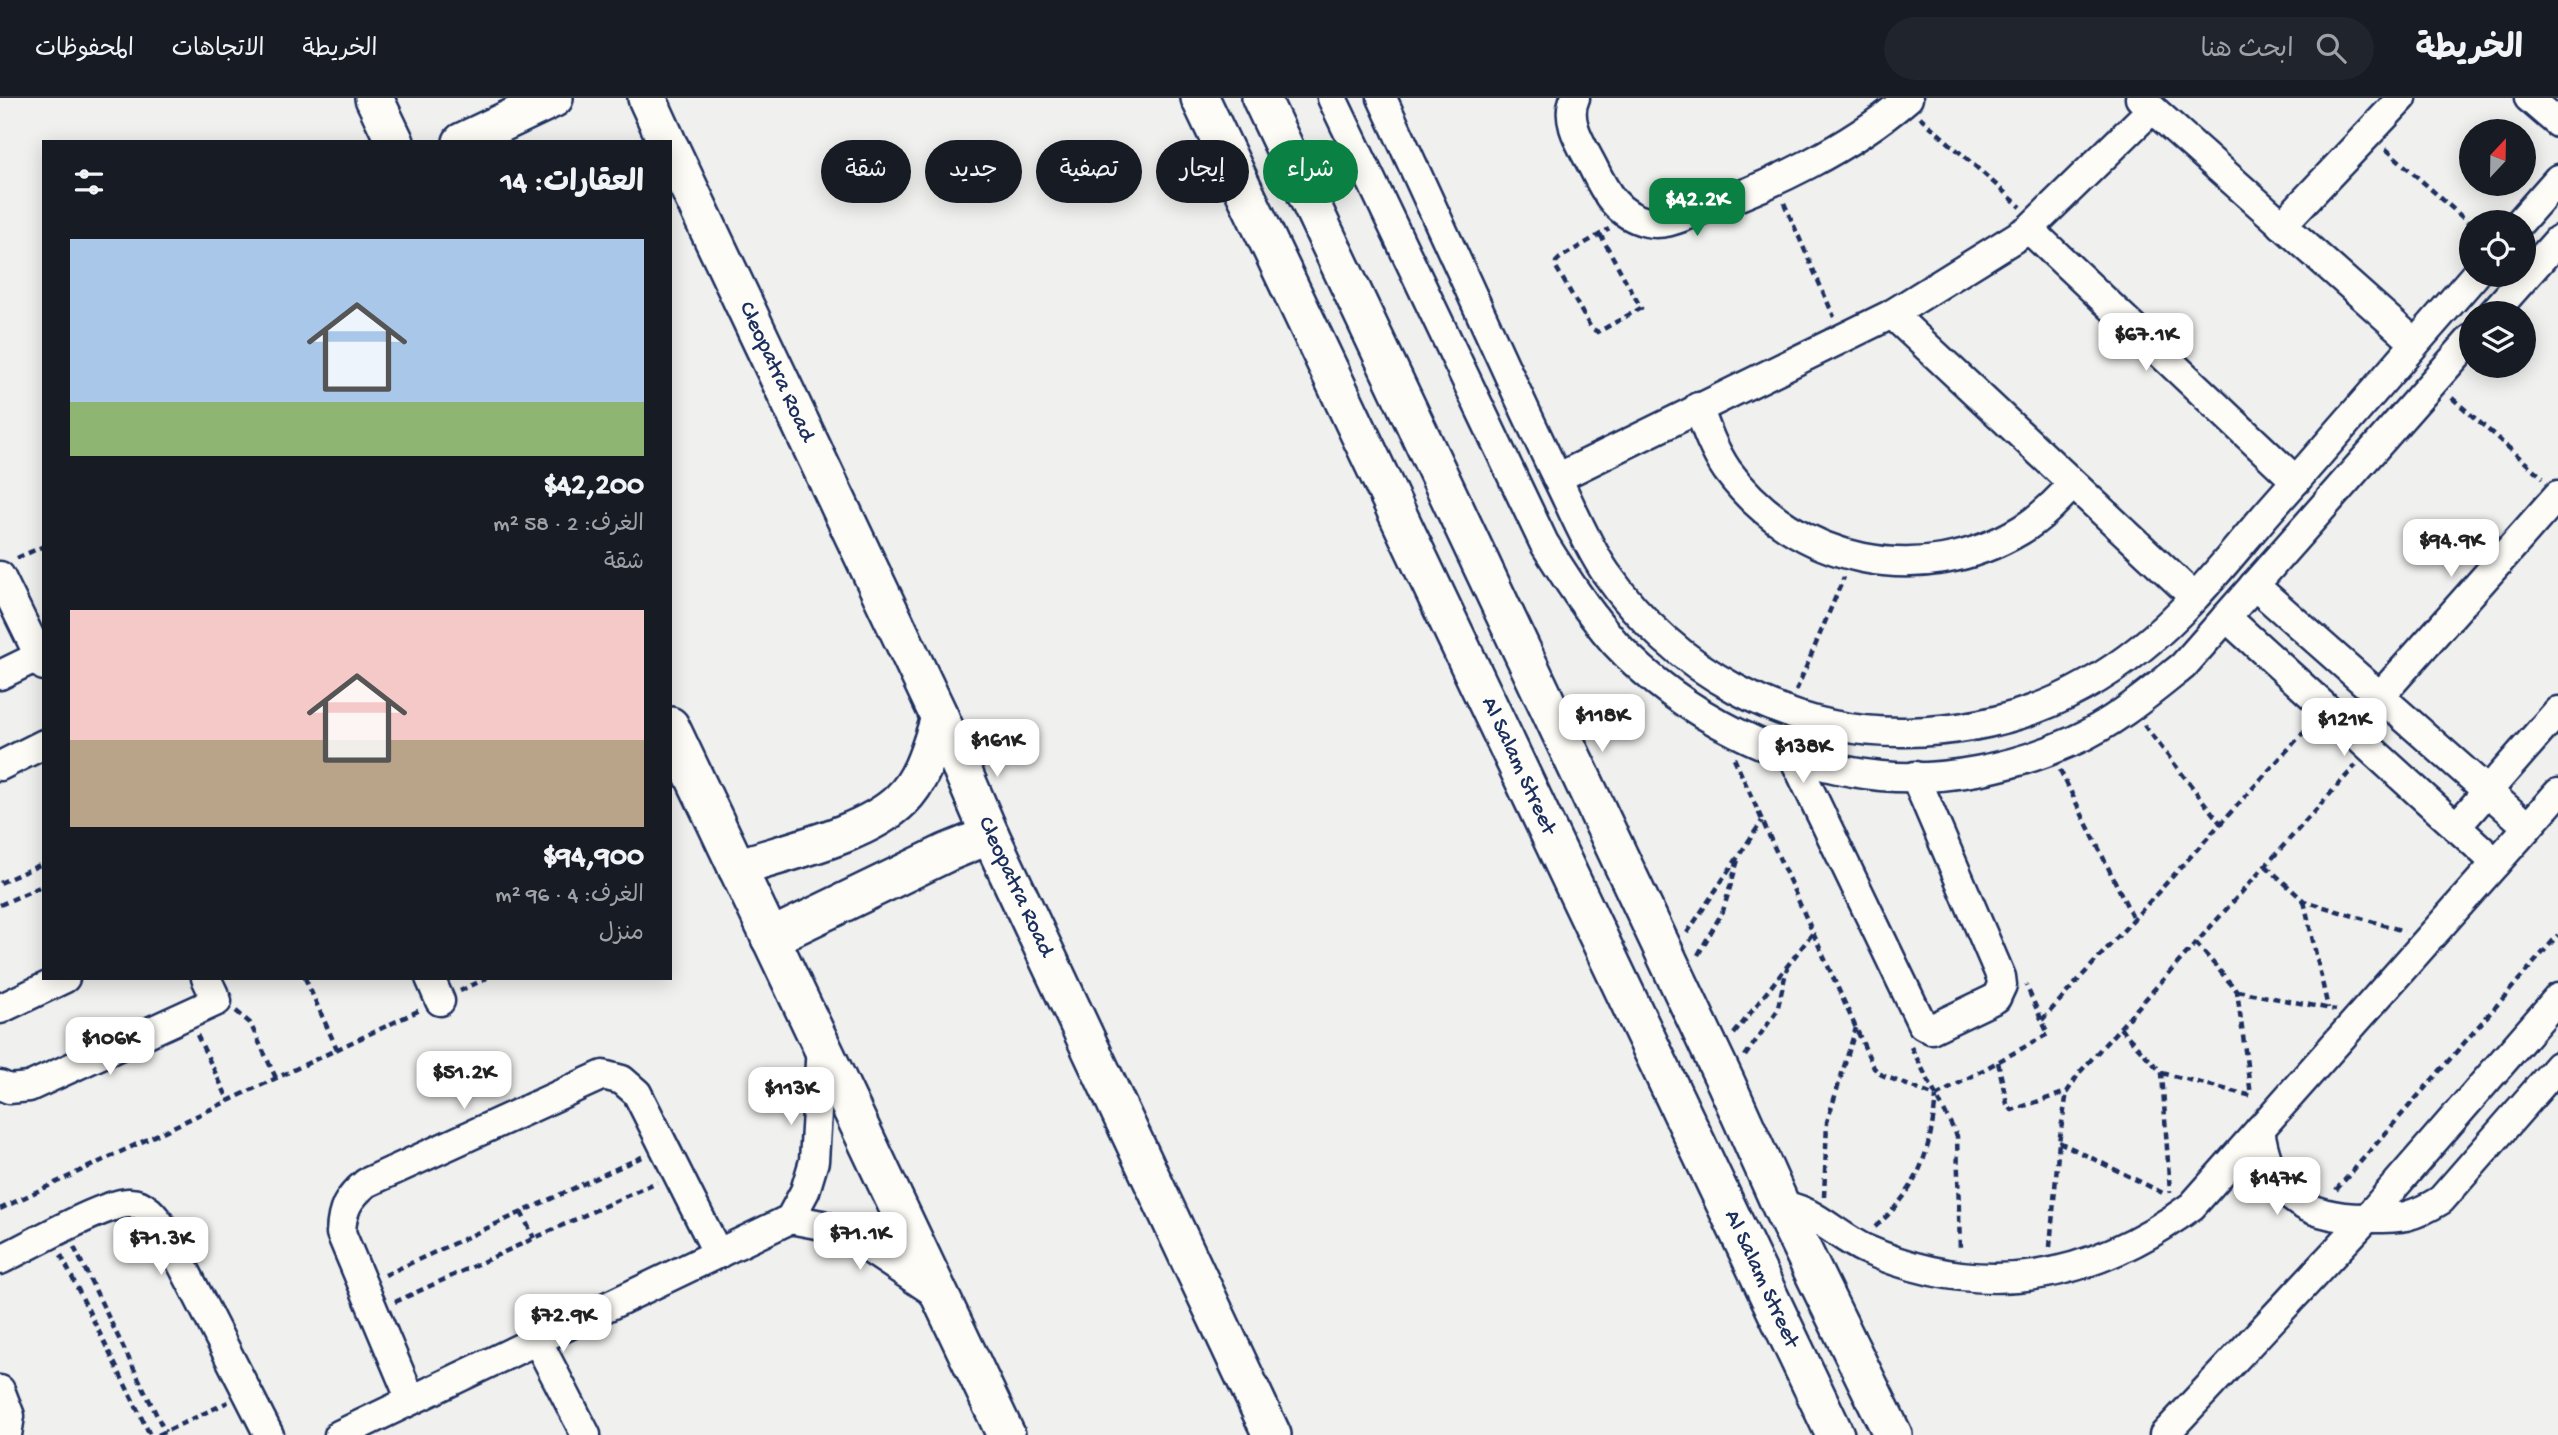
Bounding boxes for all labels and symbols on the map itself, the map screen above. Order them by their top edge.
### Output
north arrow [2459,119,2536,196]
pin: $42.2K [1640,178,1754,238]
street label: Cleopatra Road [732,298,821,448]
pin: $67.1K [2089,314,2203,373]
pin: $94.9K [2394,519,2508,579]
street label: Al Salam Street [1474,693,1562,840]
pin: $118K [1553,694,1651,754]
pin: $121K [2295,698,2393,758]
pin: $161K [948,720,1046,779]
pin: $138K [1754,726,1852,785]
street label: Cleopatra Road [971,813,1060,963]
pin: $106K [61,1018,159,1077]
pin: $51.2K [407,1052,521,1111]
pin: $113K [742,1068,840,1127]
pin: $147K [2228,1158,2326,1217]
street label: Al Salam Street [1717,1206,1805,1353]
pin: $71.1K [803,1212,917,1272]
pin: $71.3K [104,1218,218,1277]
pin: $72.9K [506,1294,620,1354]

